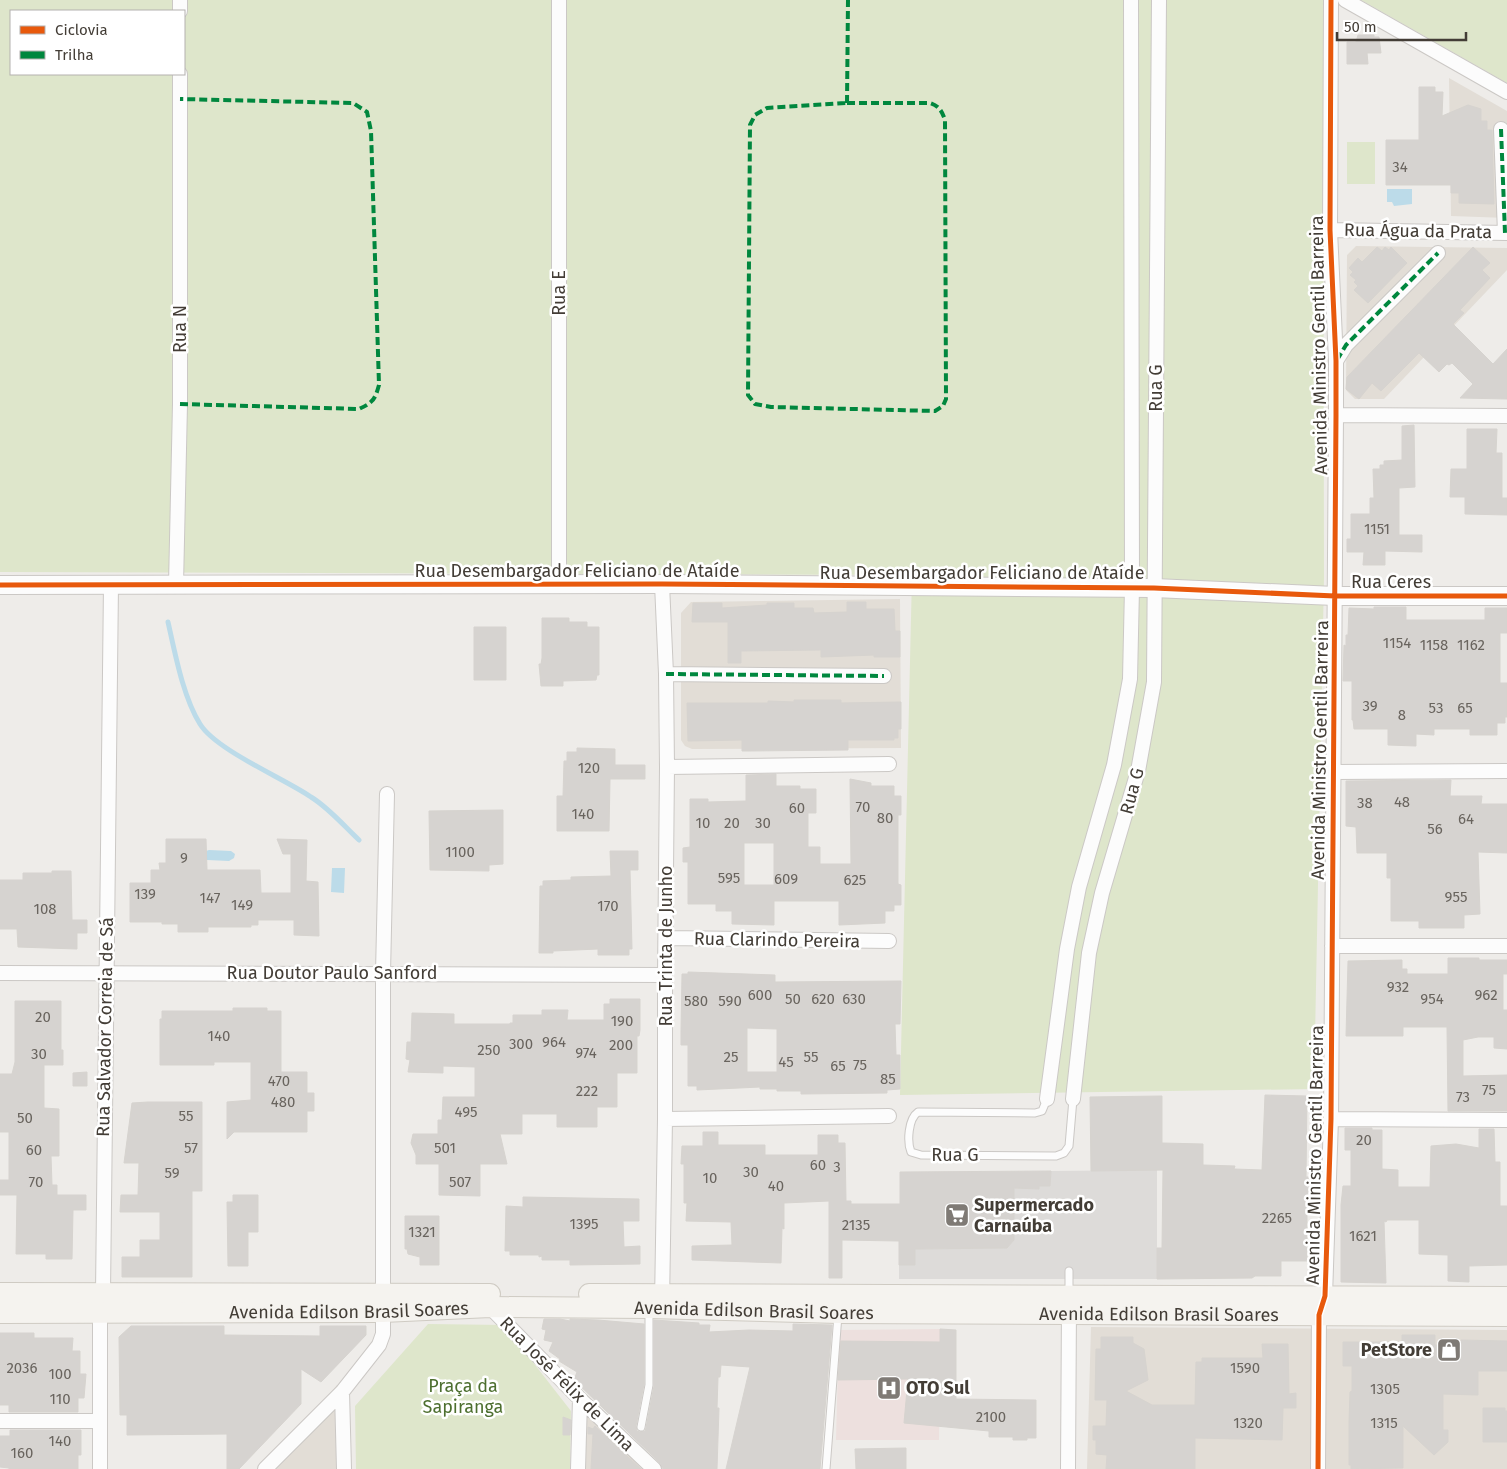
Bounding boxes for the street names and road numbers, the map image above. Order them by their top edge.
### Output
street label: Avenida Ministro Gentil Barreira [1306,215,1332,475]
street label: Rua Água da Prata [1344,218,1492,243]
street label: Rua E [548,270,570,316]
street label: Rua N [169,305,191,353]
street label: Rua G [1145,364,1167,412]
street label: Rua Desembargador Feliciano de Ataíde [415,560,739,582]
street label: Rua Desembargador Feliciano de Ataíde [820,562,1144,584]
street label: Rua Ceres [1351,571,1431,593]
street label: Avenida Ministro Gentil Barreira [1307,620,1333,880]
street label: Rua G [1115,765,1149,817]
street label: Rua Trinta de Junho [655,865,677,1027]
street label: Rua Salvador Correia de Sá [92,917,118,1137]
street label: Rua Clarindo Pereira [694,928,860,952]
street label: Rua Doutor Paulo Sanford [227,962,437,984]
street label: Avenida Ministro Gentil Barreira [1302,1025,1328,1285]
street label: Rua G [931,1144,979,1166]
street label: Avenida Edilson Brasil Soares [229,1297,469,1323]
street label: Avenida Edilson Brasil Soares [634,1297,874,1324]
street label: Avenida Edilson Brasil Soares [1039,1303,1279,1326]
street label: Rua José Félix de Lima [495,1312,639,1456]

